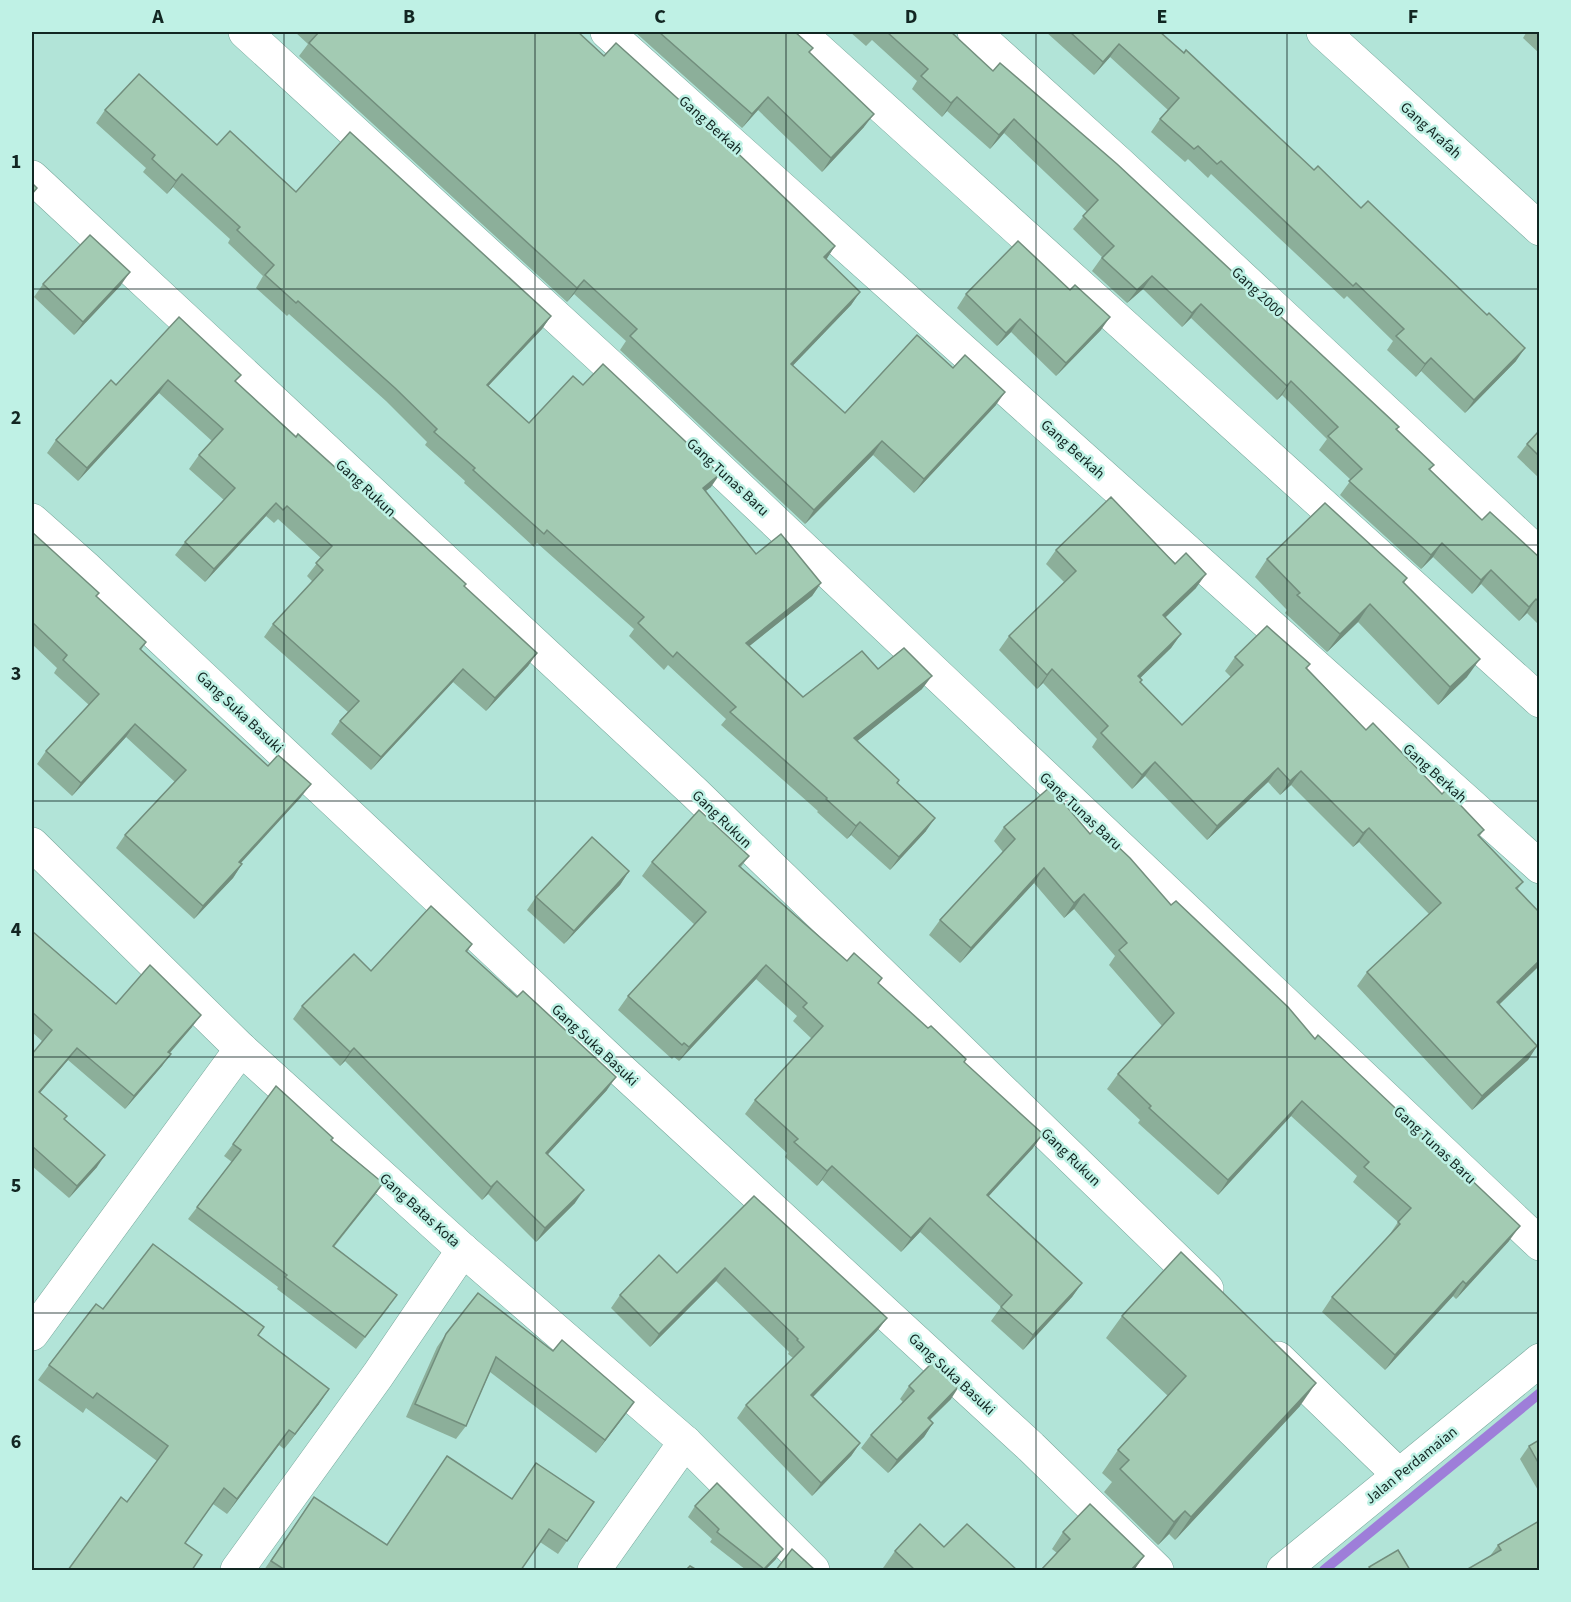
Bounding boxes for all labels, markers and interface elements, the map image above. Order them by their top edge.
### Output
text: A [151,3,164,31]
text: B [403,3,415,31]
text: C [654,3,666,31]
text: D [905,3,917,31]
text: E [1157,3,1167,31]
text: F [1408,3,1418,31]
street label: Gang Berkah [674,91,747,160]
street label: Gang Arafah [1395,97,1466,164]
text: 1 [11,148,21,176]
street label: Gang 2000 [1227,262,1289,322]
text: 2 [11,404,21,432]
street label: Gang Berkah [1036,415,1109,484]
street label: Gang Tunas Baru [682,434,774,521]
street label: Gang Rukun [331,455,401,522]
text: 3 [11,660,21,688]
street label: Gang Suka Basuki [192,667,288,758]
street label: Gang Berkah [1398,739,1471,808]
street label: Gang Tunas Baru [1035,768,1127,855]
street label: Gang Rukun [687,785,756,853]
text: 4 [11,916,22,944]
street label: Gang Suka Basuki [547,1000,643,1091]
street label: Gang Tunas Baru [1389,1102,1481,1189]
street label: Gang Rukun [1036,1123,1105,1191]
street label: Gang Batas Kota [375,1168,465,1252]
text: 5 [11,1172,21,1200]
street label: Gang Suka Basuki [904,1329,1000,1420]
street label: Jalan Perdamaian [1361,1422,1462,1509]
text: 6 [11,1428,21,1456]

